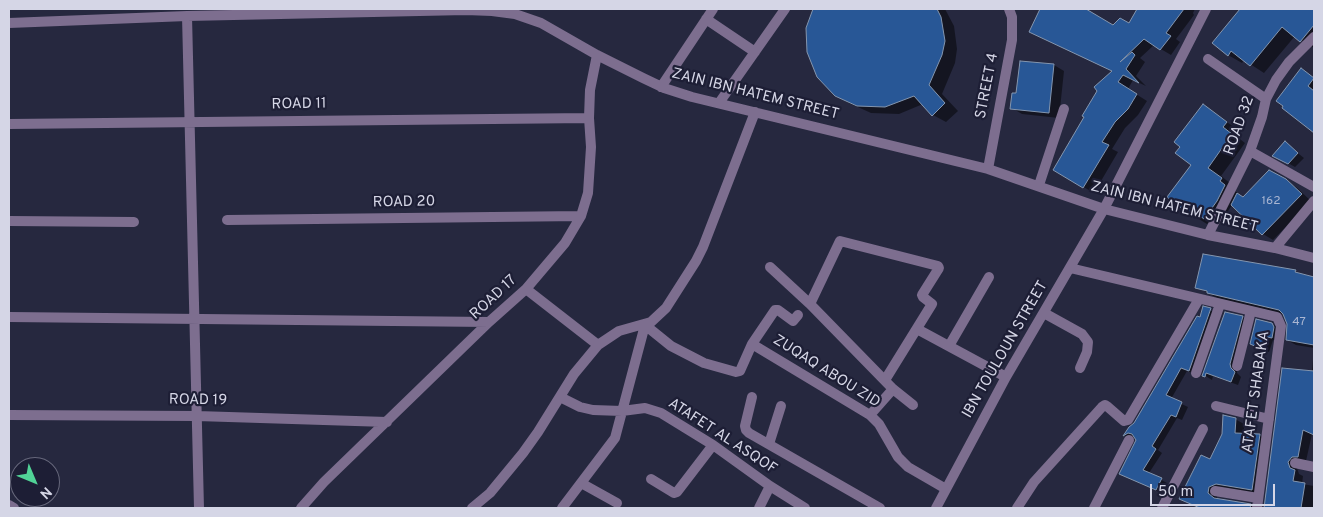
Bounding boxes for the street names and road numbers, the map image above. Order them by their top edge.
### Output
street label: STREET 4 [973,51,1003,121]
street label: ZAIN IBN HATEM STREET [669,65,841,125]
street label: ROAD 32 [1221,94,1259,158]
street label: ROAD 11 [271,96,327,114]
street label: ZAIN IBN HATEM STREET [1088,178,1260,238]
street label: ROAD 20 [372,193,436,213]
street label: ROAD 17 [467,272,521,324]
street label: IBN TOULOUN STREET [959,278,1053,422]
street label: ATAFET SHABAKA [1240,330,1274,454]
street label: ZUQAQ ABOU ZID [769,332,883,412]
street label: ROAD 19 [169,391,227,411]
street label: ATAFET AL ASQOF [664,395,780,479]

